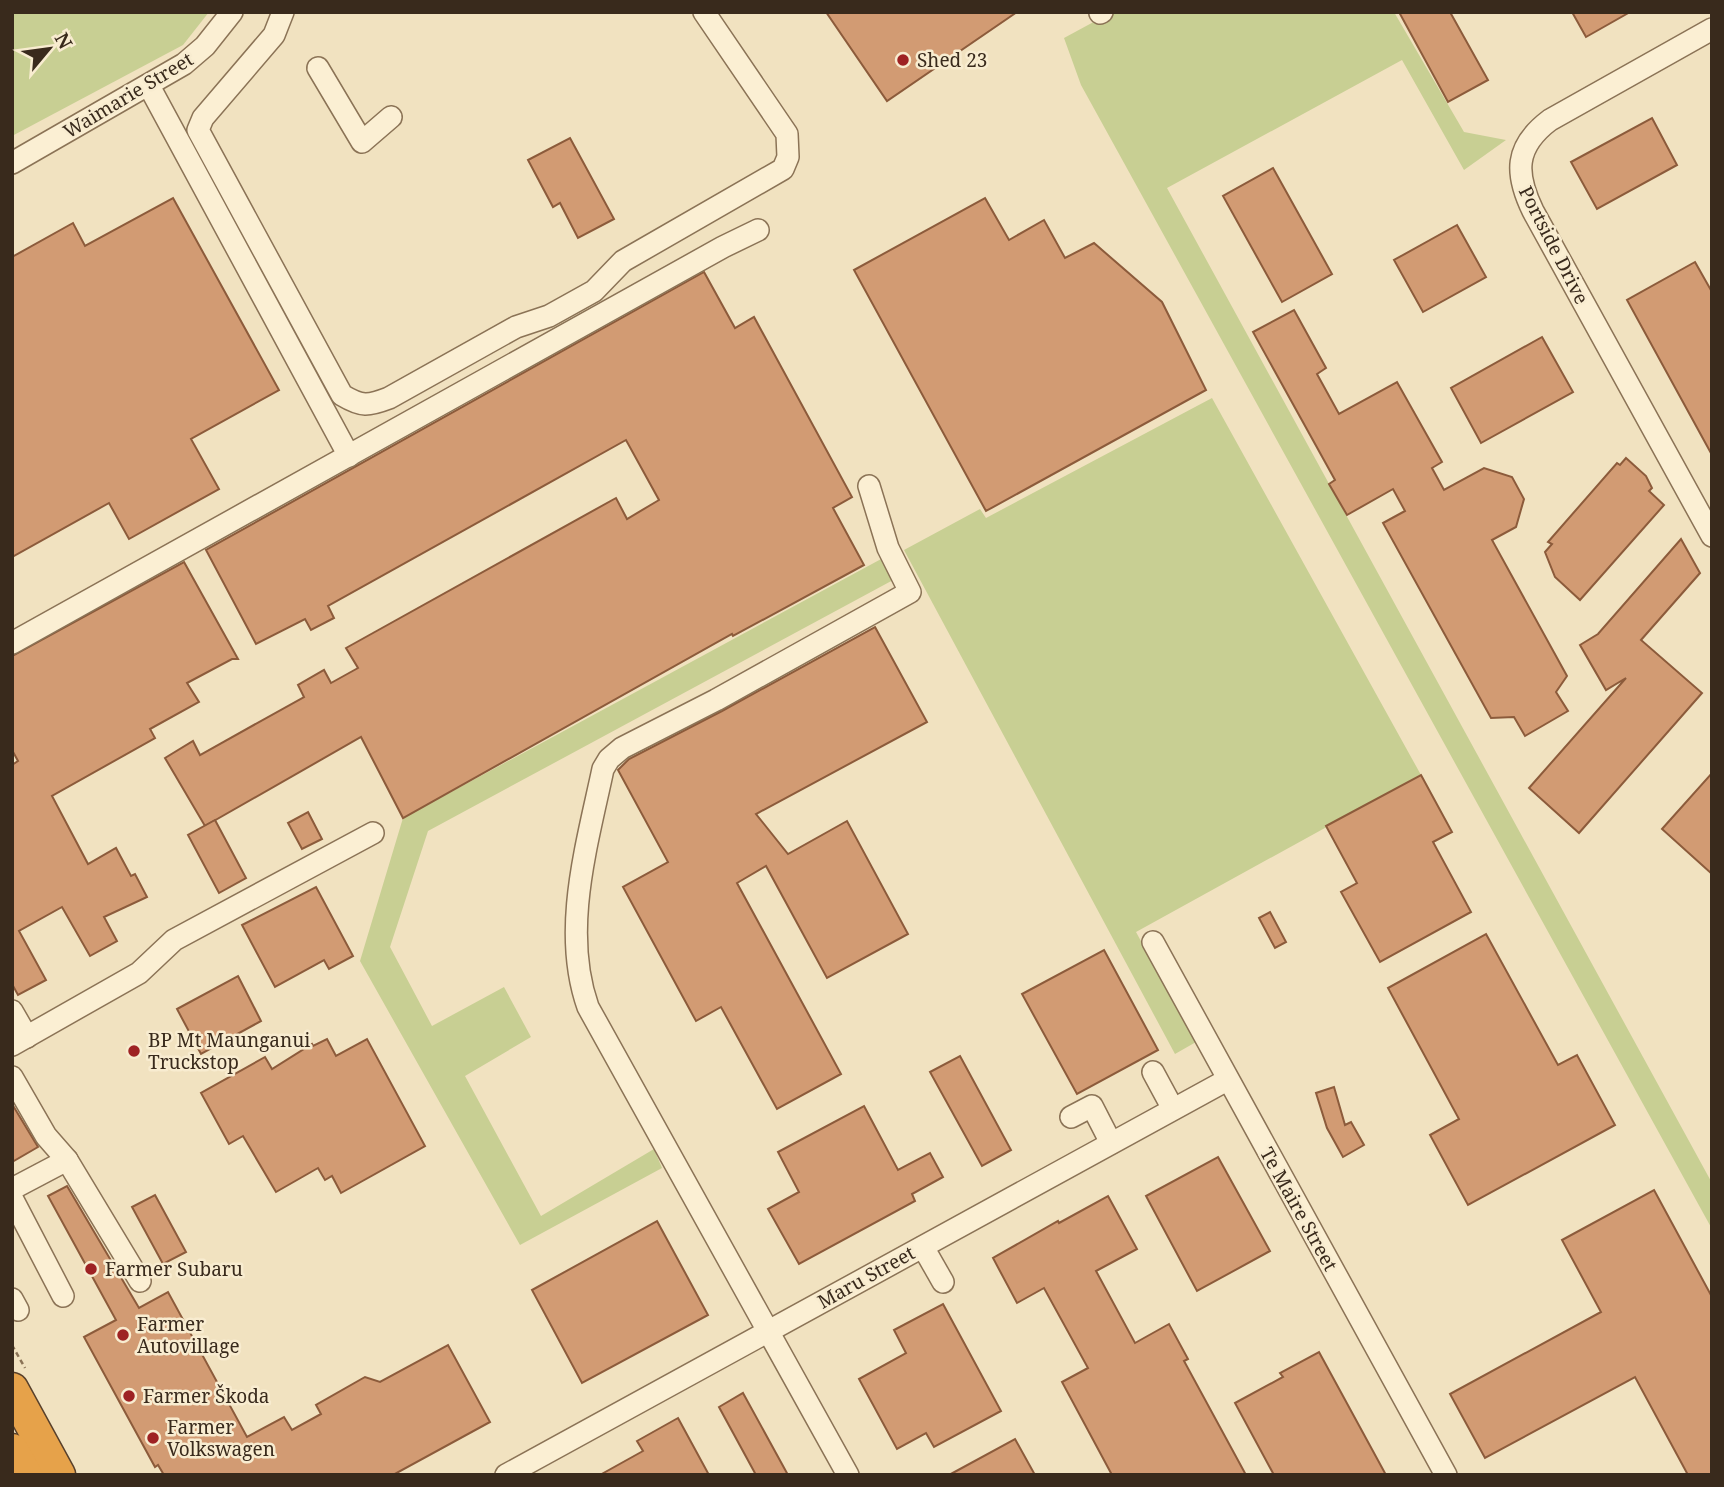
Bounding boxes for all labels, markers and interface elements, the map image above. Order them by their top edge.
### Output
north arrow [14,14,84,84]
text: N [49,28,79,54]
street label: Waimarie Street [58,46,198,144]
place label: Shed 23 [917,47,987,73]
marker: Shed 23 [895,52,911,68]
street label: Portside Drive [1513,181,1595,309]
place label: BP Mt Maunganui Truckstop [148,1027,310,1075]
marker: BP Mt Maunganui Truckstop [126,1043,142,1059]
street label: Te Maire Street [1254,1143,1344,1276]
street label: Maru Street [813,1239,920,1314]
place label: Farmer Subaru [105,1256,243,1282]
marker: Farmer Subaru [83,1261,99,1277]
place label: Farmer Autovillage [137,1311,240,1359]
marker: Farmer Autovillage [115,1327,131,1343]
place label: Farmer Škoda [143,1383,270,1409]
marker: Farmer Škoda [121,1388,137,1404]
place label: Farmer Volkswagen [167,1414,275,1462]
marker: Farmer Volkswagen [145,1430,161,1446]

